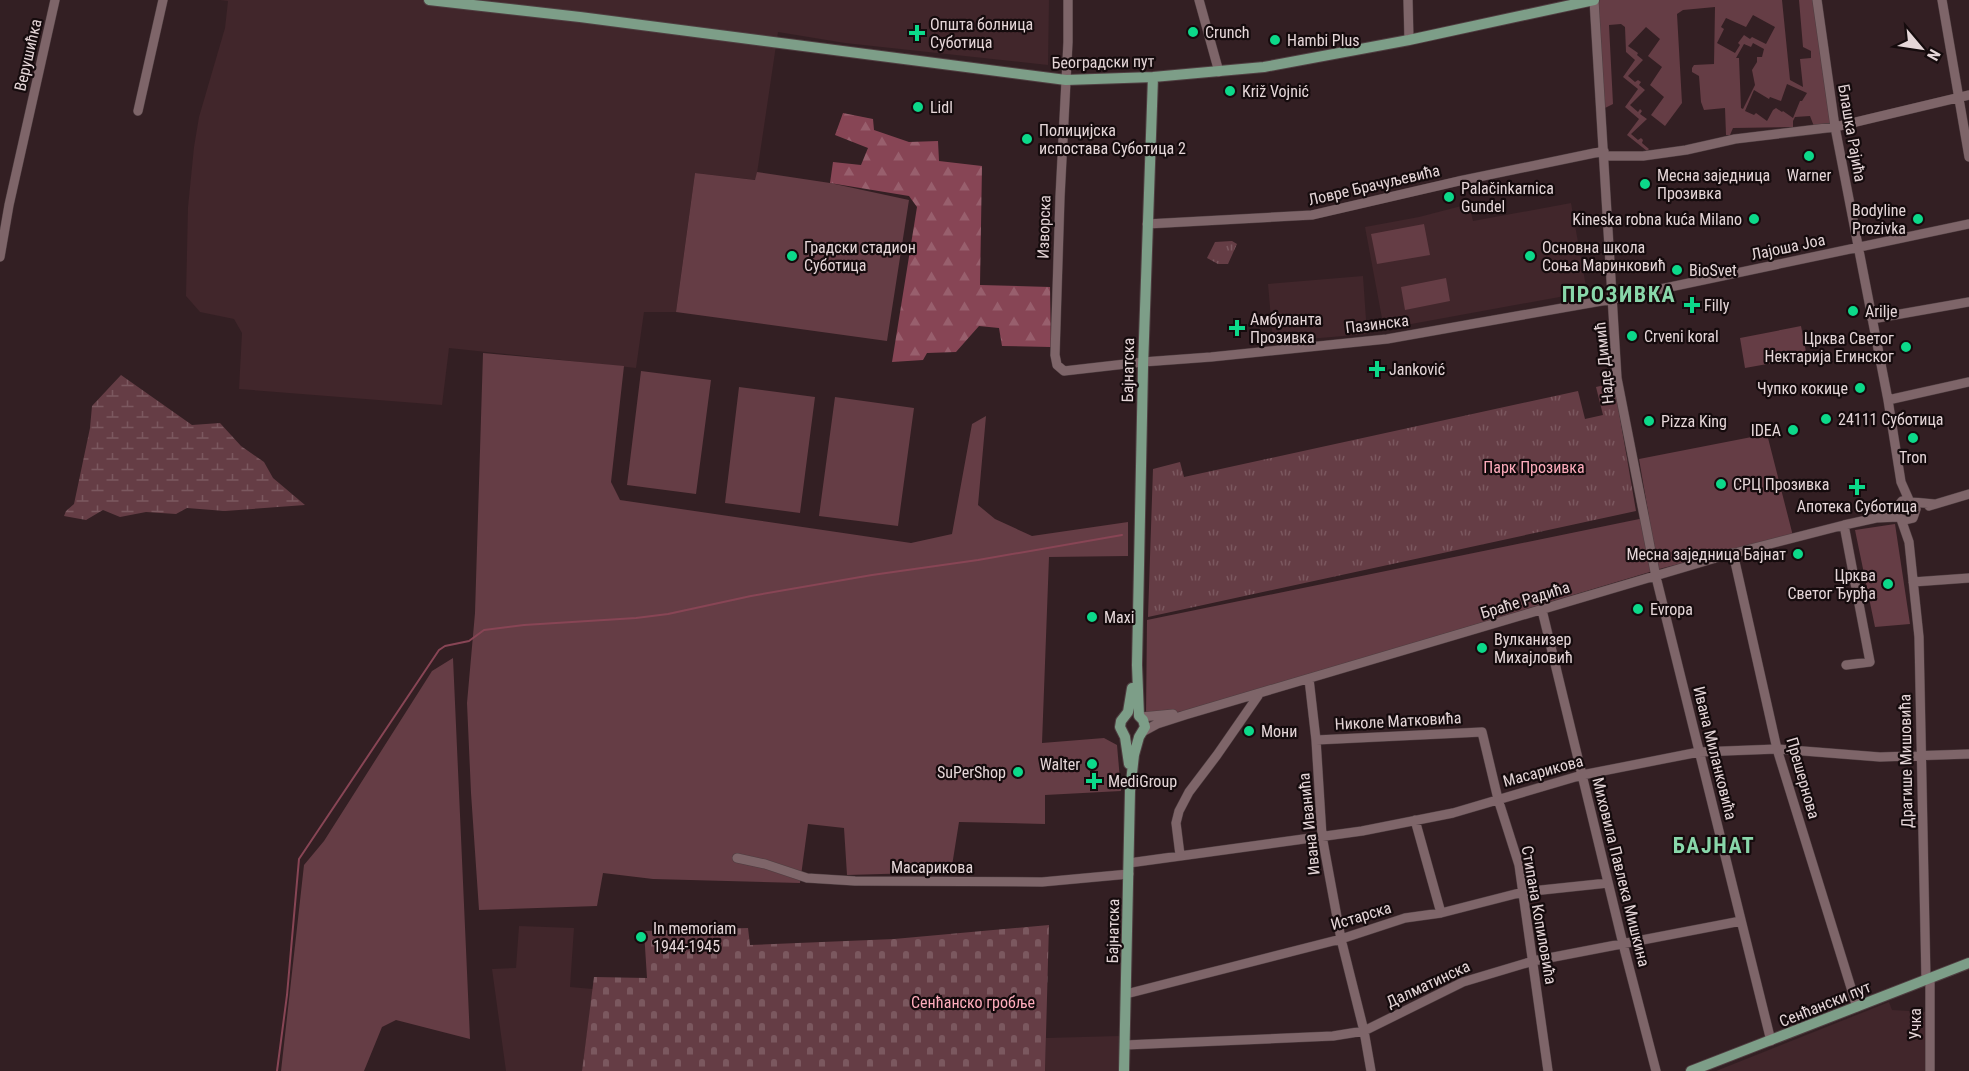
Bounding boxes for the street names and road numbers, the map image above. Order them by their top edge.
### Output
street label: Верушићка [10,17,46,93]
street label: Београдски пут [1051,52,1155,72]
street label: Блашка Рајића [1834,83,1870,183]
street label: Ловре Брачуљевића [1306,161,1442,209]
street label: Изворска [1033,195,1055,259]
street label: Лајоша Јоа [1749,230,1827,264]
street label: Пазинска [1344,311,1410,337]
street label: Наде Димић [1590,321,1618,405]
street label: Бајнатска [1118,338,1138,402]
street label: Браће Радића [1478,577,1572,623]
street label: Ивана Миланковића [1689,684,1741,822]
street label: Драгише Мишовића [1895,694,1917,828]
street label: Николе Матковића [1334,708,1462,734]
street label: Прешернова [1782,735,1824,821]
street label: Масарикова [1501,751,1585,791]
street label: Ивана Иванића [1294,772,1324,876]
street label: Миховила Павлека Мишкина [1588,775,1654,969]
street label: Стипана Копиловића [1517,844,1561,986]
street label: Масарикова [891,858,973,877]
street label: Истарска [1328,898,1394,934]
street label: Бајнатска [1103,899,1123,963]
street label: Далматинска [1383,956,1473,1012]
street label: Сенћански пут [1776,977,1874,1031]
street label: Учка [1906,1008,1925,1040]

